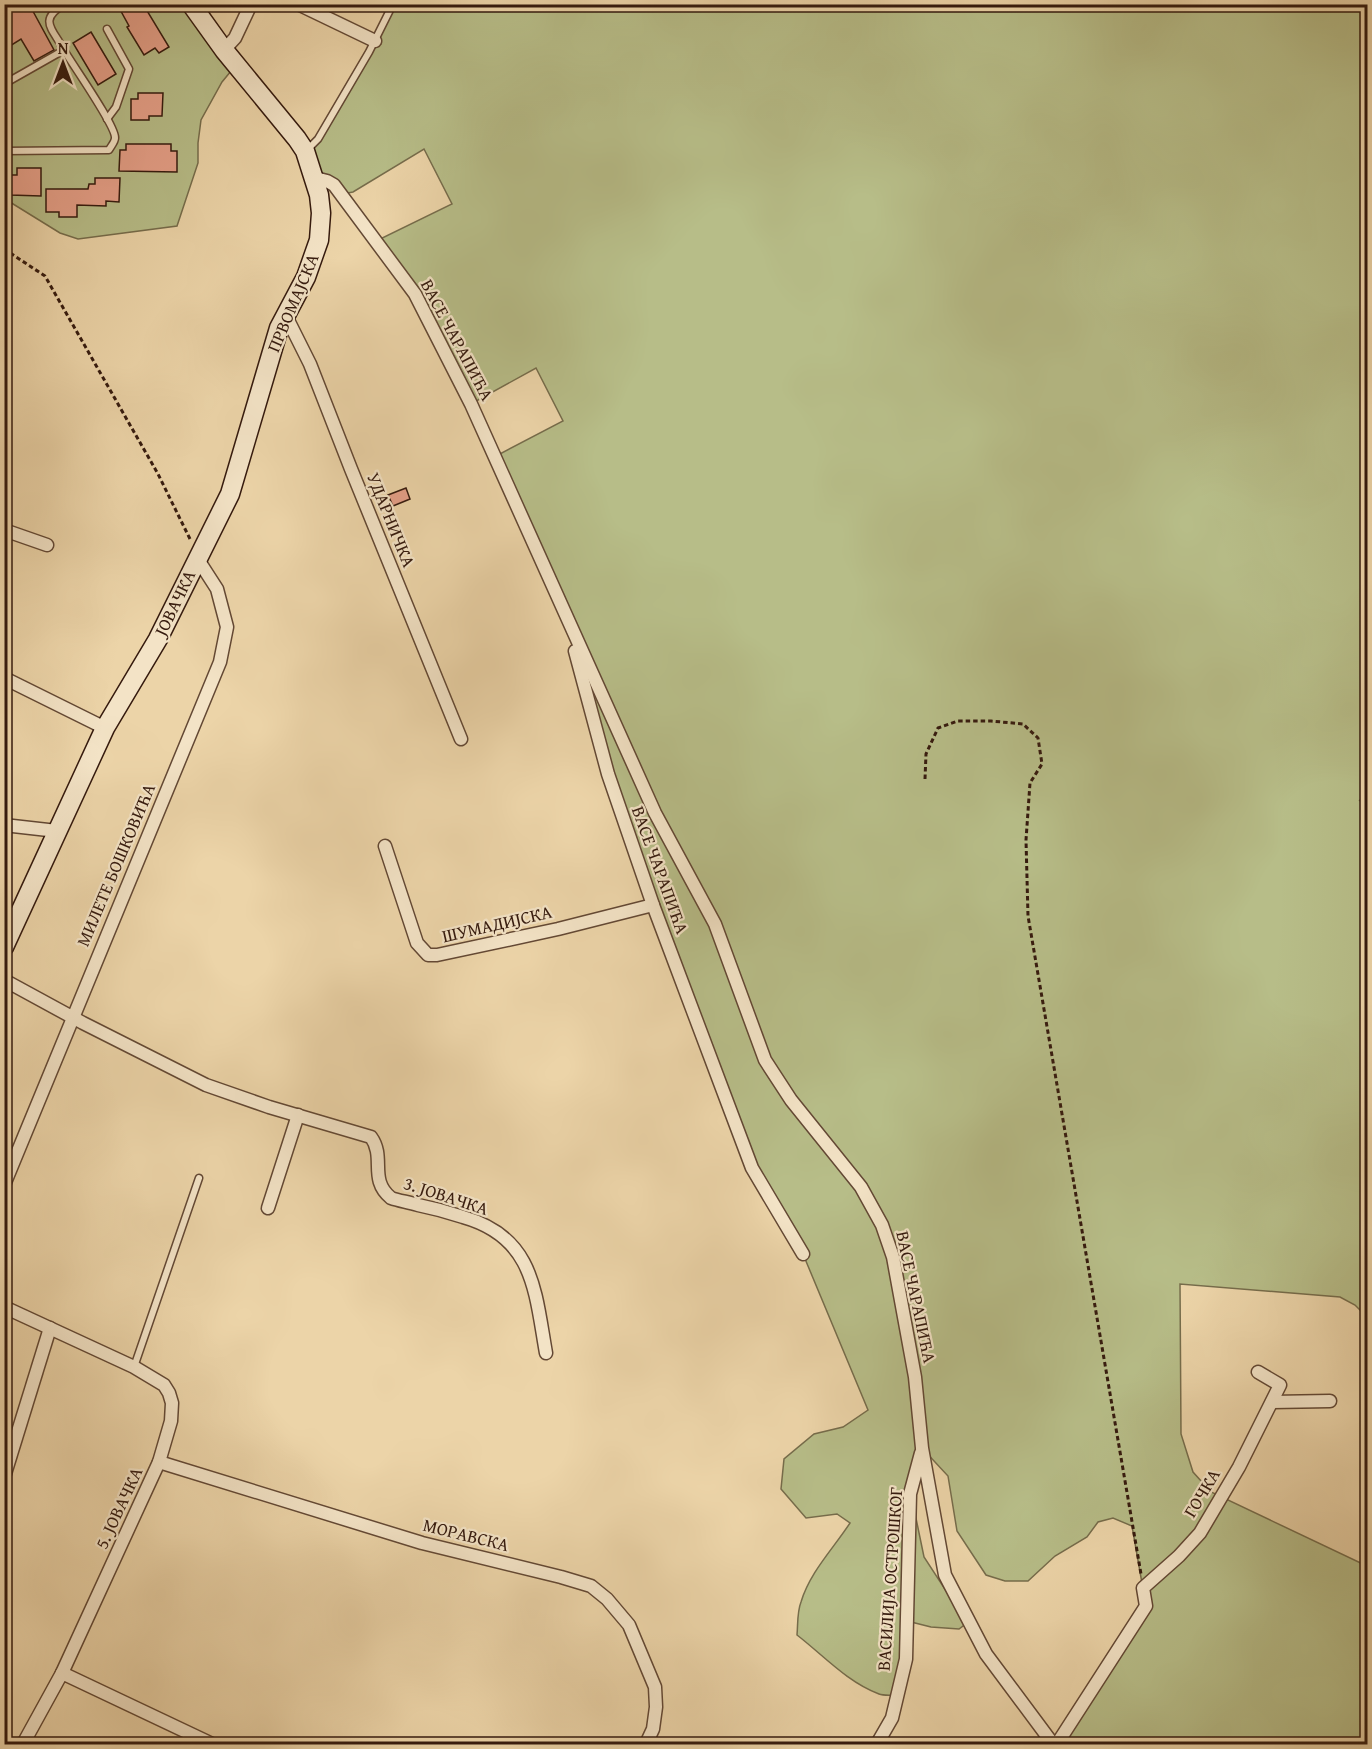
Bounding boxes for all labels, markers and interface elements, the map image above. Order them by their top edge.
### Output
north arrow [33,33,93,93]
text: N [58,36,69,60]
street label: ПРВОМАЈСКА [260,249,325,356]
street label: ВАСЕ ЧАРАПИЋА [414,274,501,405]
street label: УДАРНИЧКА [360,468,423,571]
street label: ЈОВАЧКА [146,565,202,642]
street label: МИЛЕТЕ БОШКОВИЋА [69,779,162,950]
street label: ВАСЕ ЧАРАПИЋА [625,802,696,938]
street label: ШУМАДИЈСКА [439,898,555,949]
street label: 3. ЈОВАЧКА [400,1169,492,1222]
street label: ВАСЕ ЧАРАПИЋА [889,1228,944,1365]
street label: 5. ЈОВАЧКА [88,1462,149,1553]
street label: ГОЧКА [1176,1463,1227,1522]
street label: ВАСИЛИЈА ОСТРОШКОГ [870,1486,909,1672]
street label: МОРАВСКА [420,1511,512,1558]

